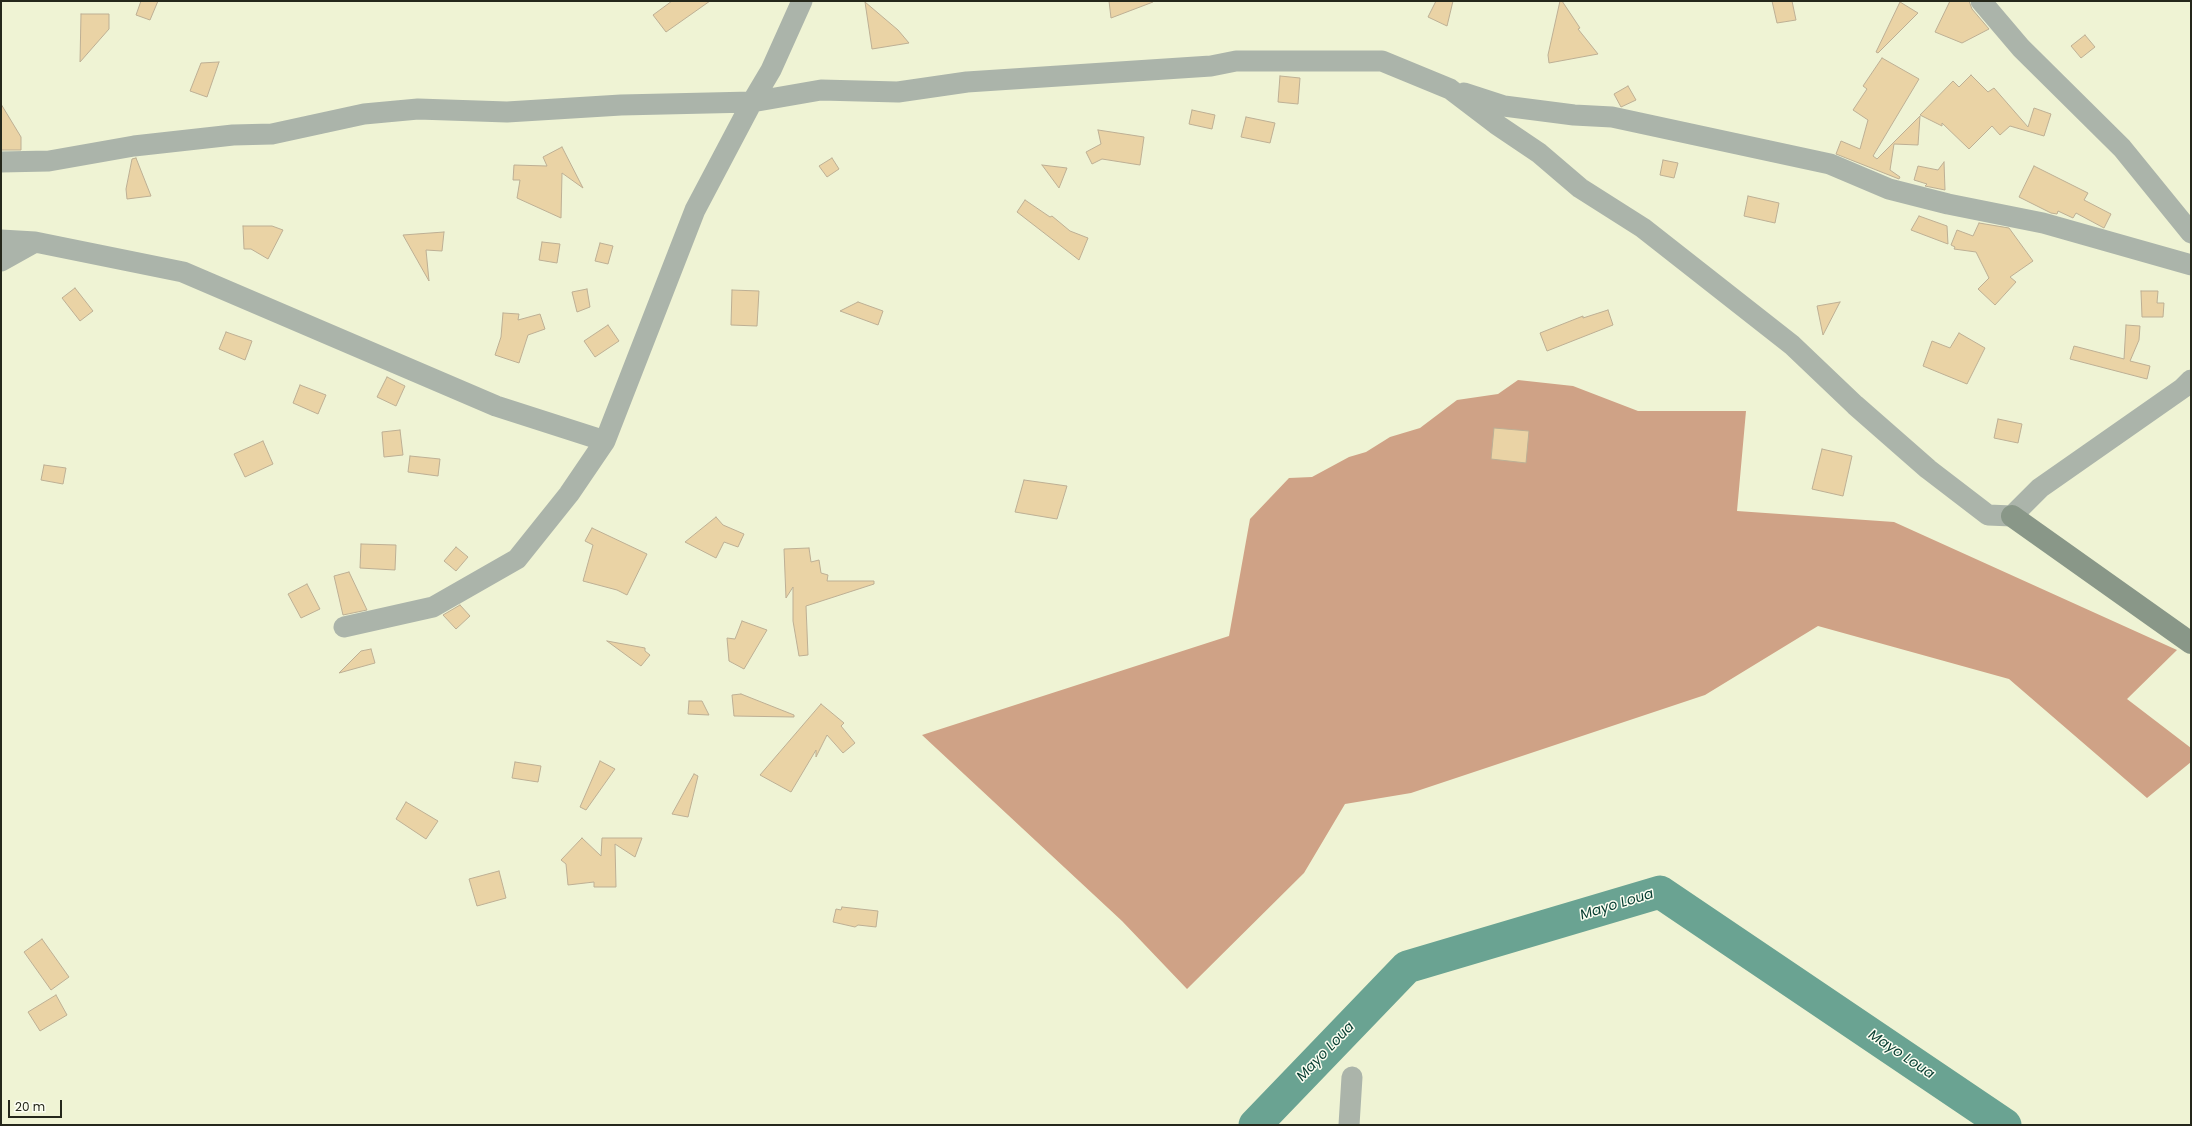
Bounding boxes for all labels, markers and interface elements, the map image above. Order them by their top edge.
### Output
water label: Mayo Loua [1578,886,1656,924]
water label: Mayo Loua [1294,1019,1358,1085]
water label: Mayo Loua [1865,1027,1937,1083]
scale bar [10,1092,64,1118]
text: 20 m [15,1098,45,1115]

